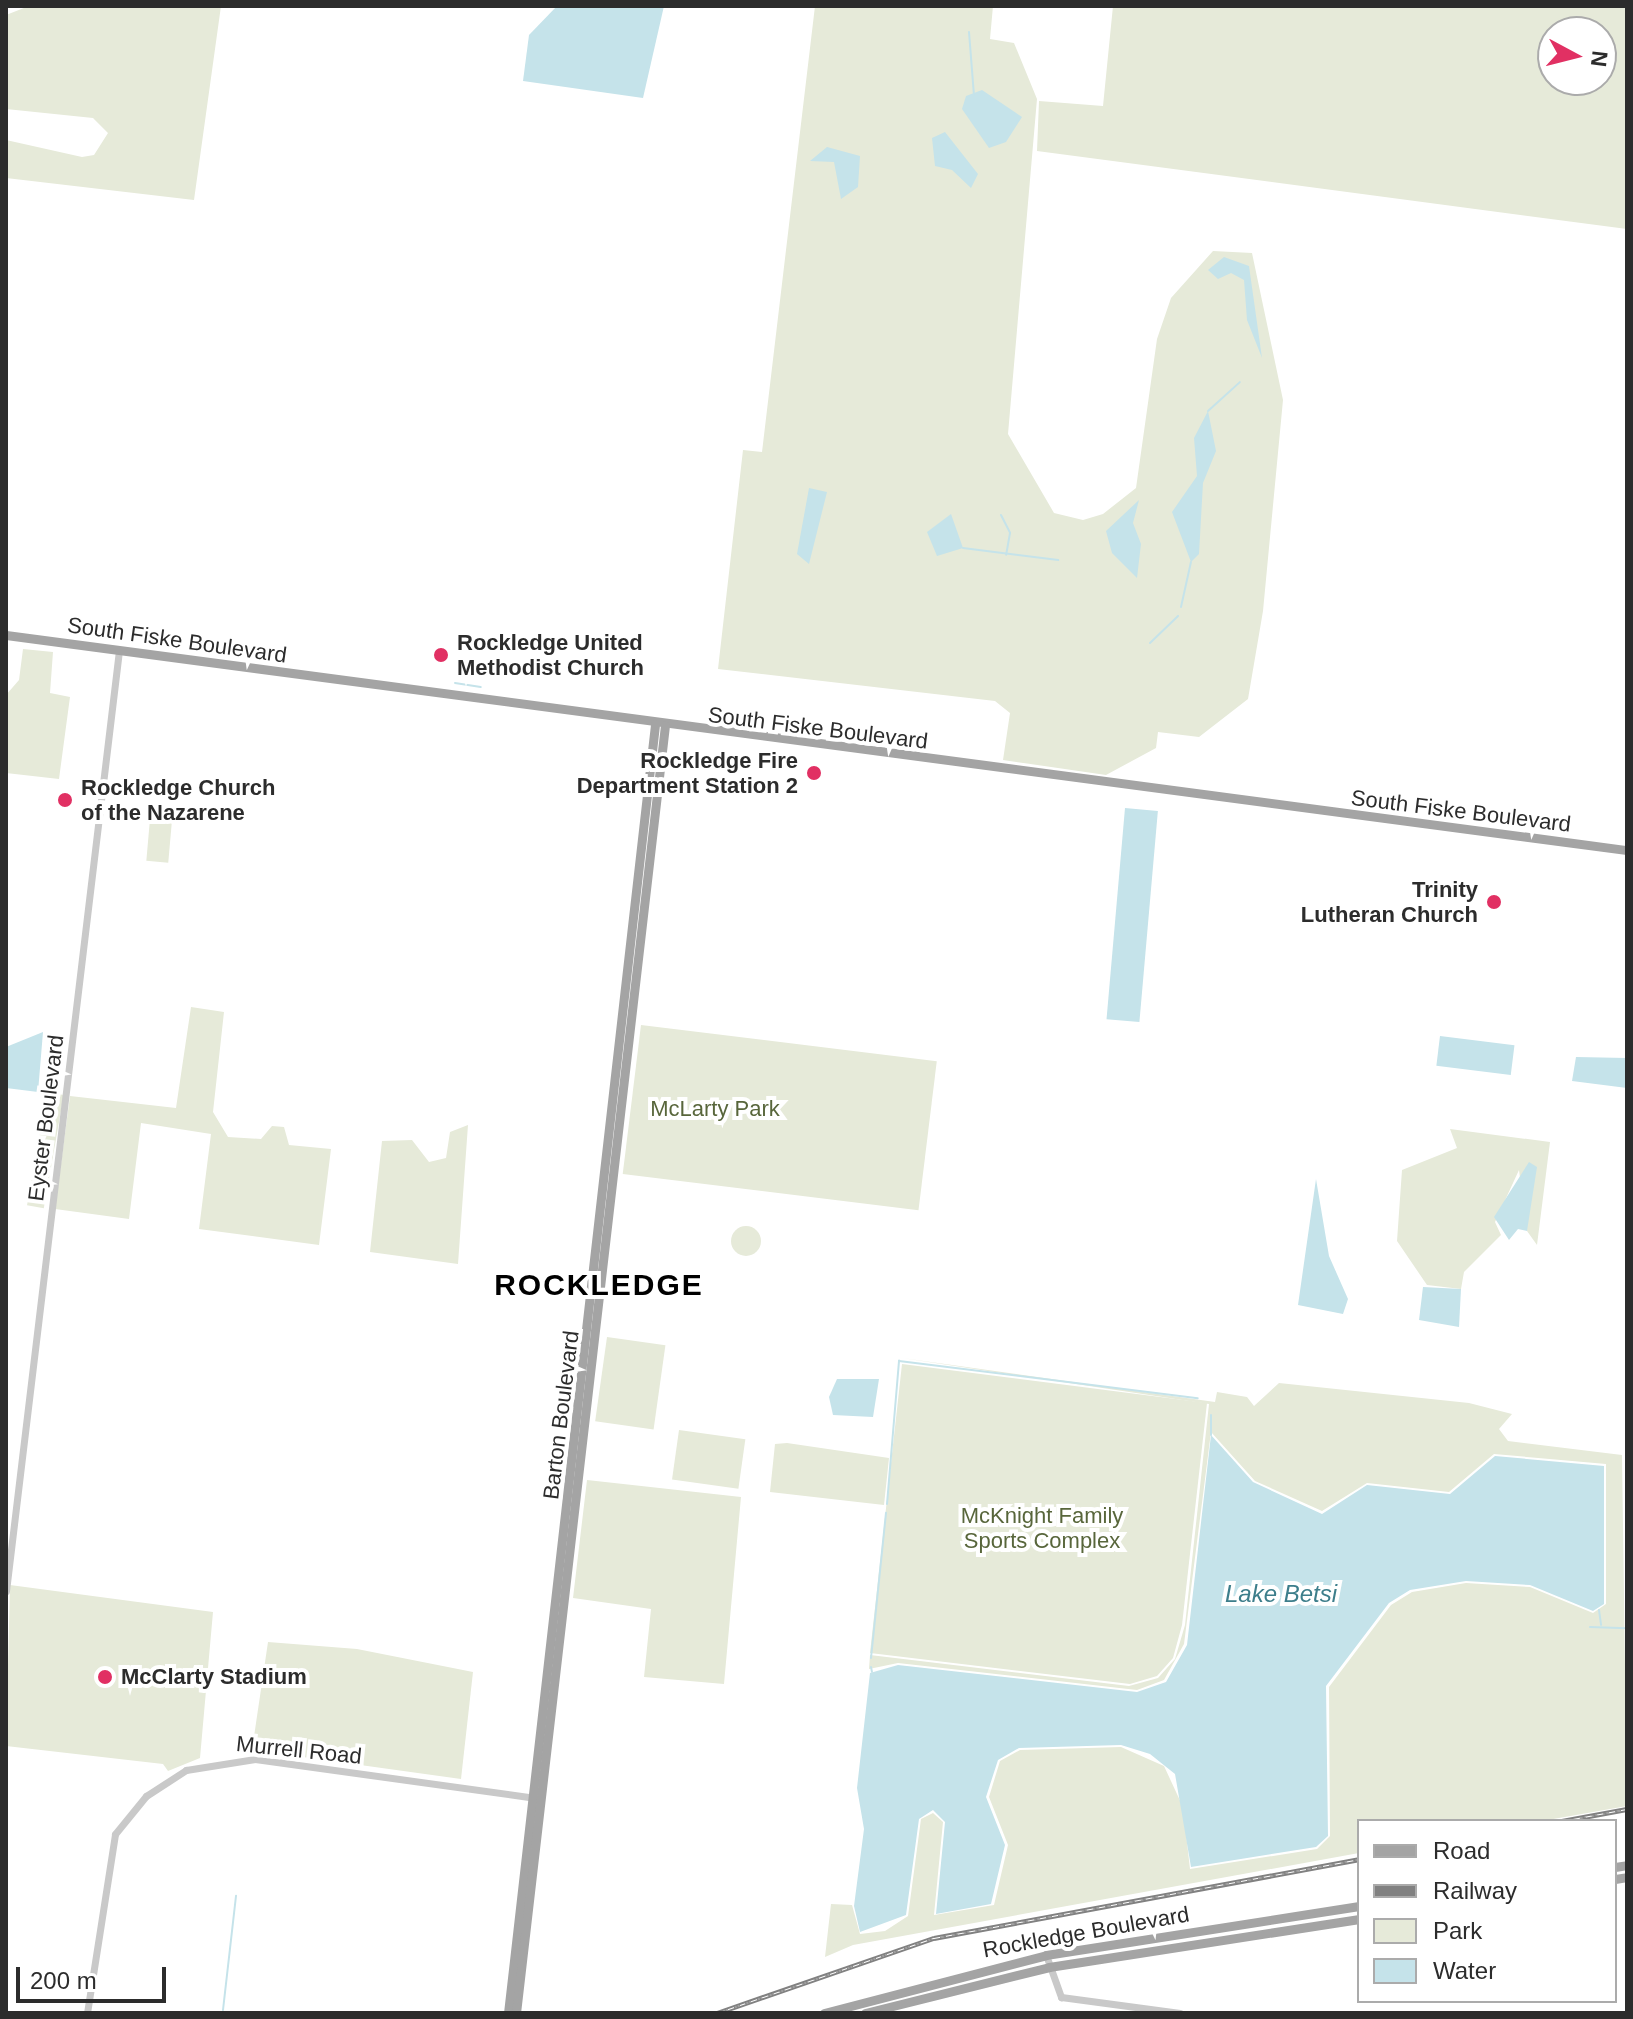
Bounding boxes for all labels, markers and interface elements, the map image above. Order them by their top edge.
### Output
north arrow [1537,16,1617,96]
text: N [1586,49,1613,68]
street label: South Fiske Boulevard [66,612,288,668]
place label: Rockledge United Methodist Church [457,629,644,680]
marker: Rockledge United Methodist Church [432,646,450,664]
street label: South Fiske Boulevard [707,701,929,755]
place label: Rockledge Fire Department Station 2 [577,747,798,798]
marker: Rockledge Fire Department Station 2 [805,764,823,782]
place label: Rockledge Church of the Nazarene [81,774,275,826]
street label: South Fiske Boulevard [1350,784,1572,838]
marker: Rockledge Church of the Nazarene [56,791,74,809]
place label: Trinity Lutheran Church [1301,876,1478,928]
marker: Trinity Lutheran Church [1485,893,1503,911]
street label: Eyster Boulevard [23,1033,69,1203]
park label: McLarty Park [650,1096,780,1122]
district label: ROCKLEDGE [494,1267,704,1303]
street label: Barton Boulevard [538,1329,584,1501]
park label: McKnight Family Sports Complex [961,1502,1123,1554]
water label: Lake Betsi [1225,1580,1337,1608]
place label: McClarty Stadium [121,1664,307,1690]
marker: McClarty Stadium [96,1668,114,1686]
street label: Murrell Road [235,1730,363,1770]
legend [1357,1819,1617,2003]
text: Road [1433,1837,1490,1864]
text: Railway [1433,1877,1517,1904]
street label: Rockledge Boulevard [981,1901,1191,1963]
text: Park [1433,1917,1482,1944]
scale bar [20,1951,170,2001]
text: Water [1433,1957,1496,1984]
text: 200 m [30,1967,97,1994]

